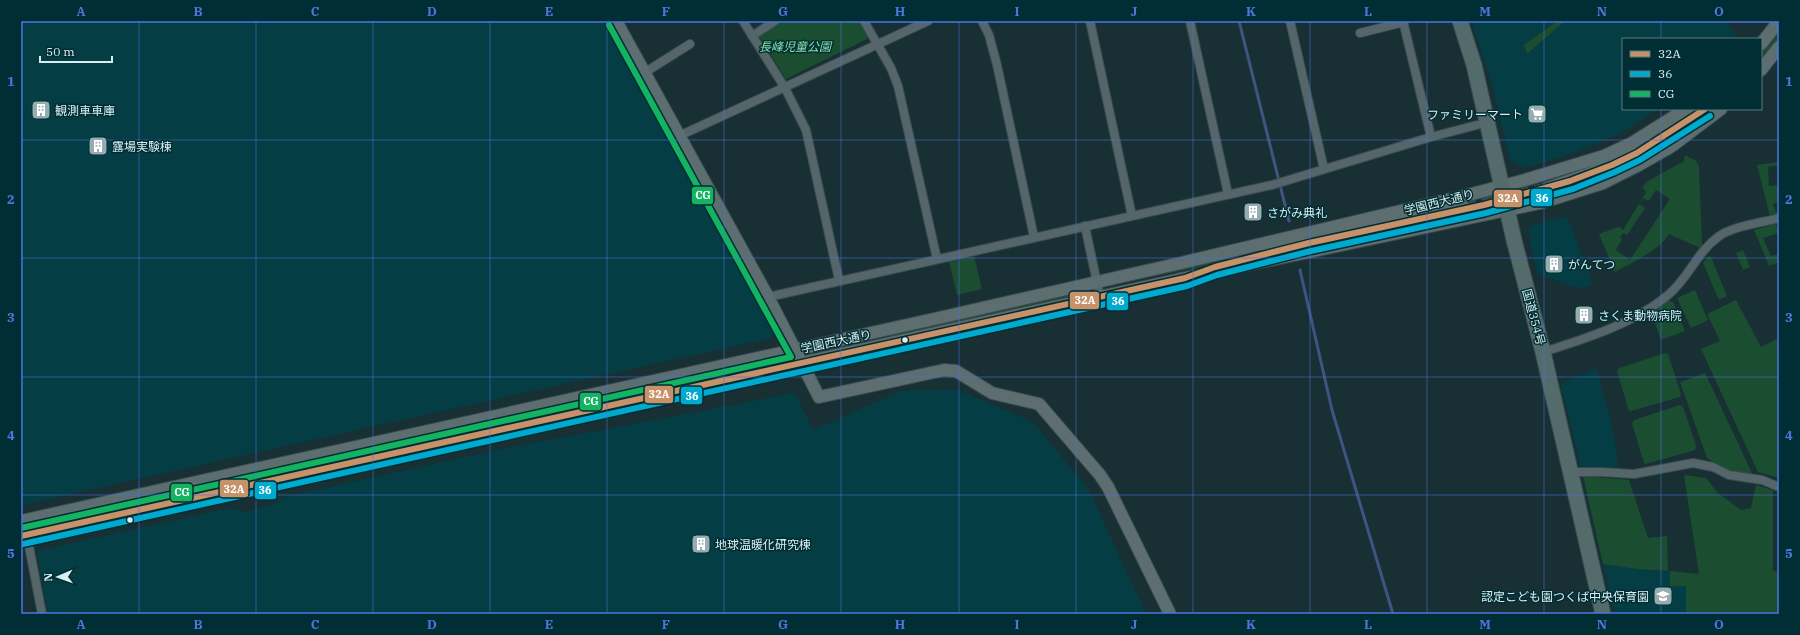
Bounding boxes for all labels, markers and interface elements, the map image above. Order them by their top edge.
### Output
text: A [76,3,86,20]
text: B [193,3,203,20]
text: C [311,3,320,20]
text: D [427,3,437,20]
text: E [545,3,553,20]
text: F [662,3,670,20]
text: G [778,3,788,20]
text: H [895,3,906,20]
text: I [1015,3,1020,20]
text: J [1131,3,1138,20]
text: K [1246,3,1256,20]
text: L [1364,3,1372,20]
text: M [1479,3,1491,20]
text: N [1597,3,1607,20]
text: O [1714,3,1724,20]
scale bar [40,38,112,64]
legend [1622,38,1762,110]
park label: 長峰児童公園 [759,39,833,54]
text: 50 m [46,44,75,59]
text: 32A [1658,46,1681,61]
text: 36 [1658,66,1672,81]
text: 1 [7,73,15,90]
text: 1 [1785,73,1793,90]
text: CG [1658,86,1675,101]
building icon: 観測車車庫 [30,99,52,121]
place label: 観測車車庫 [55,103,115,118]
supermarket icon: ファミリーマート [1526,103,1548,125]
place label: ファミリーマート [1427,107,1523,122]
building icon: 露場実験棟 [87,135,109,157]
place label: 露場実験棟 [112,139,172,154]
line badge: CG [691,186,714,205]
street label: 学園西大通り [1402,186,1476,218]
text: CG [695,188,711,202]
line badge: 36 [1530,188,1553,207]
line badge: 32A [1493,189,1523,208]
text: 2 [7,191,15,208]
text: 32A [1498,191,1519,205]
text: 36 [1535,191,1549,205]
text: 2 [1785,191,1793,208]
building icon: さがみ典礼 [1242,201,1264,223]
place label: さがみ典礼 [1267,205,1327,220]
building icon: がんてつ [1543,253,1565,275]
place label: がんてつ [1568,257,1615,272]
street label: 国道354号 [1519,287,1549,347]
line badge: 32A [1069,291,1100,310]
line badge: 36 [1106,292,1129,311]
text: 32A [1075,293,1096,307]
text: 36 [1111,294,1125,308]
building icon: さくま動物病院 [1573,304,1595,326]
place label: さくま動物病院 [1598,308,1682,323]
text: 3 [7,309,15,326]
text: 3 [1785,309,1793,326]
street label: 学園西大通り [799,326,873,356]
unlabelled marker [900,335,910,345]
line badge: 32A [644,385,674,404]
line badge: 36 [680,386,703,405]
text: 32A [649,387,670,401]
text: 36 [685,389,699,403]
line badge: CG [579,392,602,411]
text: CG [583,394,599,408]
text: 4 [7,427,15,444]
text: 4 [1785,427,1793,444]
line badge: 32A [219,479,249,498]
line badge: 36 [254,481,277,500]
text: 32A [224,482,245,496]
line badge: CG [170,483,193,502]
text: 36 [258,483,272,497]
text: CG [174,485,190,499]
unlabelled marker [125,515,135,525]
building icon: 地球温暖化研究棟 [690,533,712,555]
place label: 地球温暖化研究棟 [715,537,811,552]
text: 5 [7,545,15,562]
text: 5 [1785,545,1793,562]
north arrow [38,557,78,597]
text: N [41,572,55,582]
school or university icon: 認定こども園つくば中央保育園 [1652,585,1674,607]
place label: 認定こども園つくば中央保育園 [1481,589,1649,604]
text: A [76,616,86,633]
text: B [193,616,203,633]
text: C [311,616,320,633]
text: D [427,616,437,633]
text: E [545,616,553,633]
text: F [662,616,670,633]
text: G [778,616,788,633]
text: H [895,616,906,633]
text: I [1015,616,1020,633]
text: J [1131,616,1138,633]
text: K [1246,616,1256,633]
text: L [1364,616,1372,633]
text: M [1479,616,1491,633]
text: N [1597,616,1607,633]
text: O [1714,616,1724,633]

